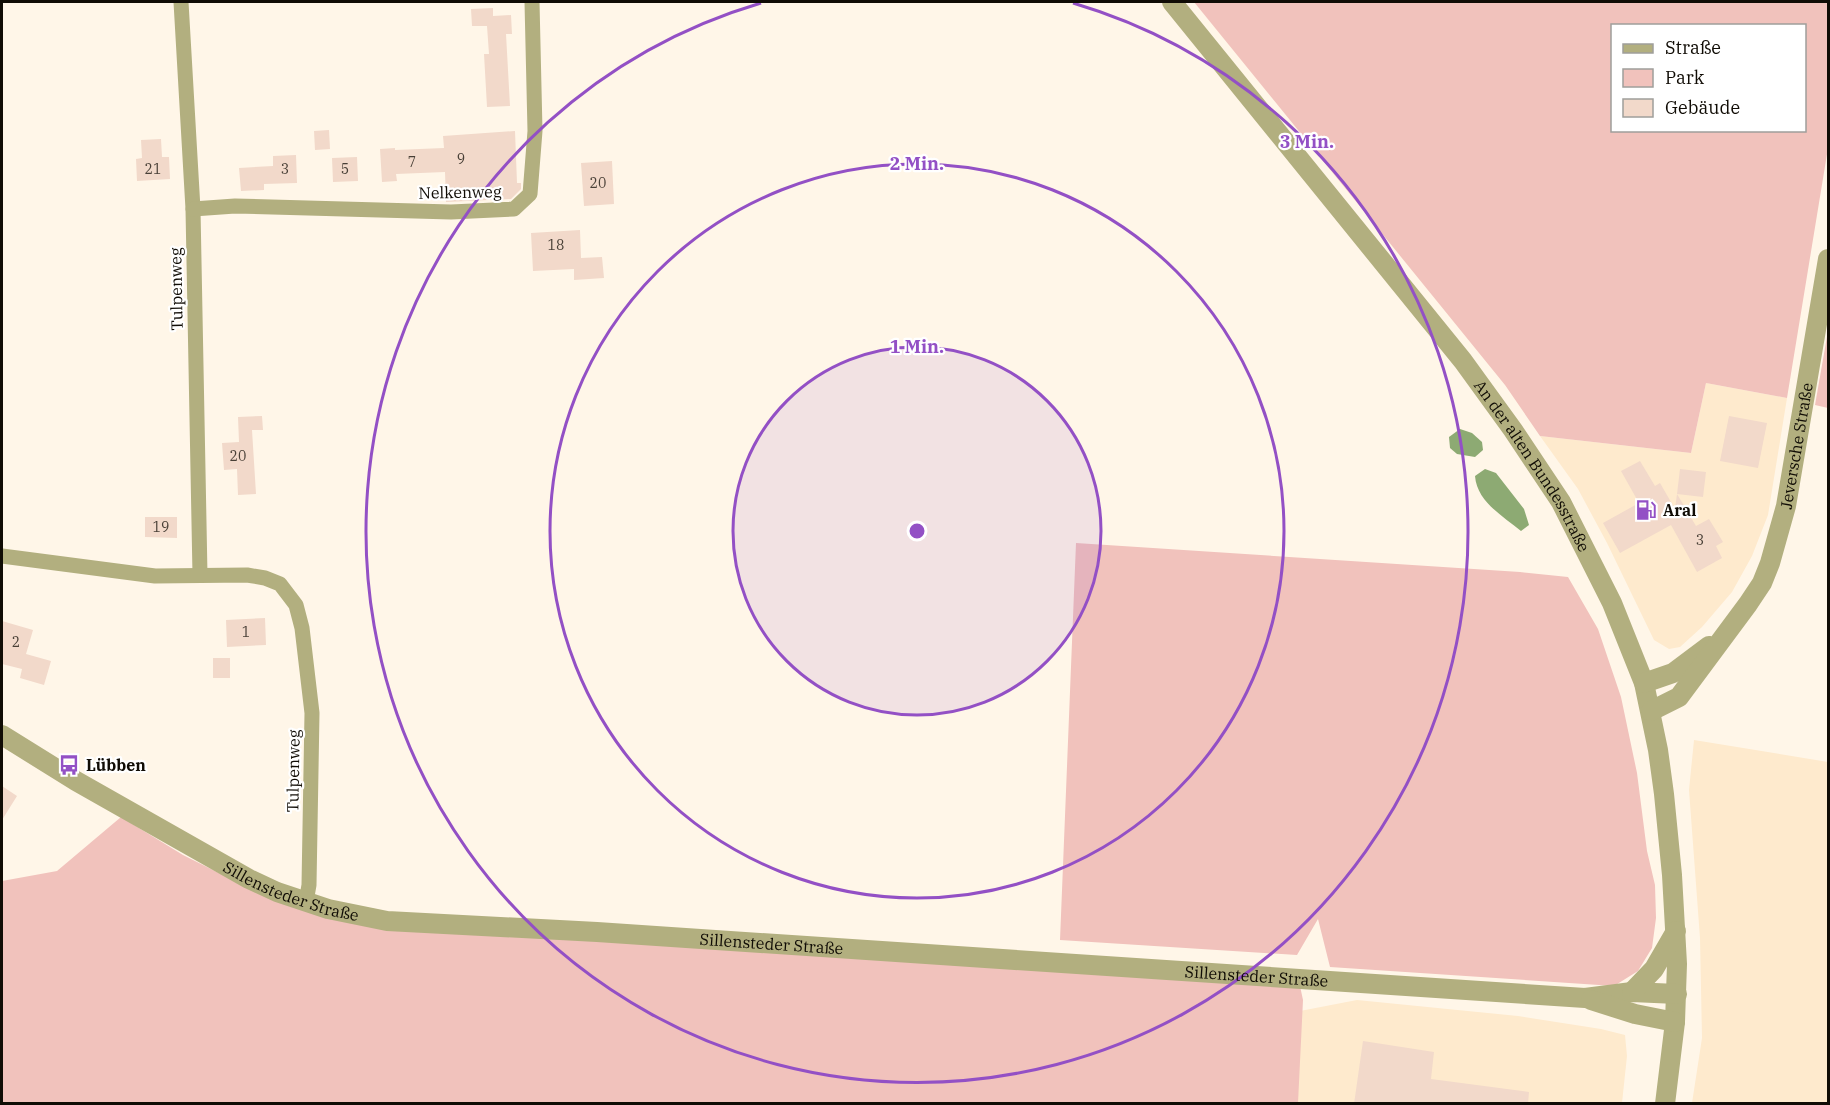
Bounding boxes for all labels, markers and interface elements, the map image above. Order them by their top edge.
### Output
legend [1611,24,1806,132]
text: Straße [1665,36,1721,59]
text: Park [1665,66,1705,89]
text: Gebäude [1665,96,1740,119]
text: 3 Min. [1280,130,1334,153]
house number: 9 [457,150,465,168]
text: 2 Min. [890,152,944,175]
house number: 7 [408,153,416,171]
house number: 21 [145,160,161,178]
house number: 3 [281,160,289,178]
house number: 5 [341,160,349,178]
house number: 20 [590,174,606,192]
street label: Nelkenweg [418,181,502,203]
house number: 18 [548,236,564,254]
street label: Tulpenweg [165,247,187,331]
text: 1 Min. [890,335,944,358]
street label: An der alten Bundesstraße [1470,376,1594,555]
street label: Jeversche Straße [1776,381,1817,511]
house number: 20 [230,447,246,465]
fuel station icon: Aral [1634,498,1658,522]
place label: Aral [1663,500,1696,520]
house number: 19 [153,518,169,536]
centre of rings [907,521,927,541]
house number: 3 [1696,531,1704,549]
house number: 1 [242,623,250,641]
house number: 2 [12,633,20,651]
street label: Tulpenweg [282,729,304,813]
bus stop icon: Lübben [57,753,81,777]
place label: Lübben [86,755,146,775]
street label: Sillensteder Straße [220,857,361,925]
street label: Sillensteder Straße [699,929,844,958]
street label: Sillensteder Straße [1184,961,1329,991]

